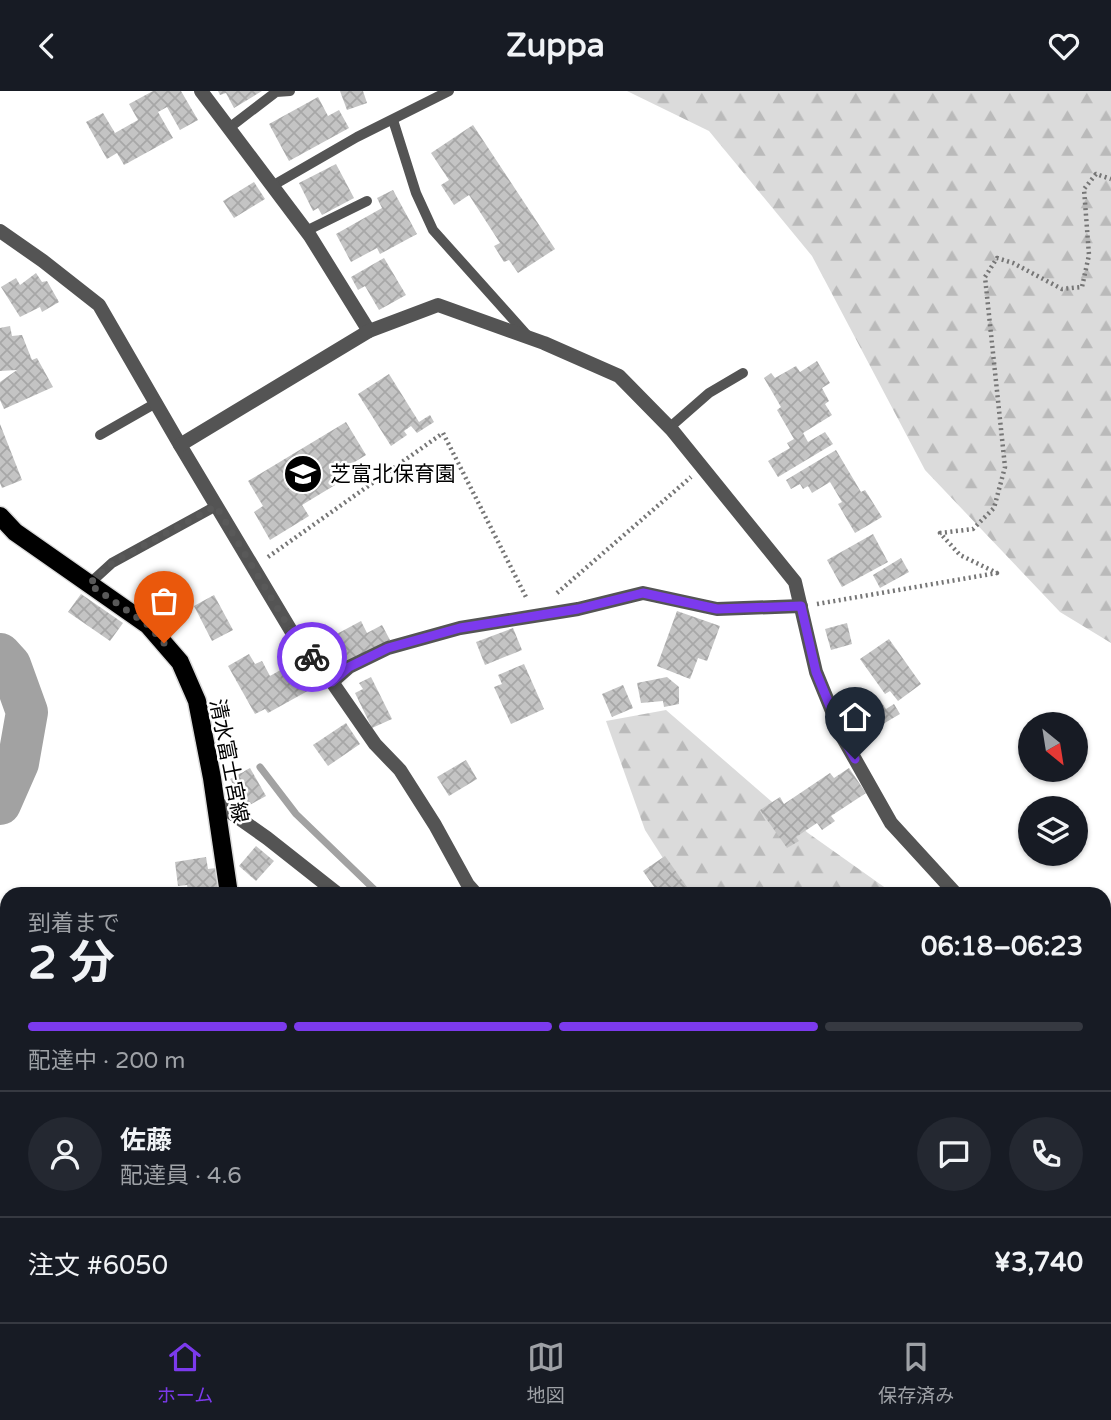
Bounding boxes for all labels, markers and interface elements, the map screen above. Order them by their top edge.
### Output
icon: back [28,27,66,65]
text: Zuppa [506,27,605,65]
icon: heart [1045,27,1083,65]
school or university icon: 芝富北保育園 [282,453,324,495]
place label: 芝富北保育園 [330,462,456,487]
pin [134,571,194,643]
icon: bag [145,582,183,620]
courier [277,622,347,692]
icon: bike [293,638,331,676]
pin [825,687,885,759]
street label: 清水富士宮線 [204,697,253,825]
icon: home [836,698,874,736]
north arrow [1018,712,1088,782]
map controls [1018,712,1088,866]
button: layers [1018,796,1088,866]
text: 到着まで [28,910,120,938]
text: 06:18–06:23 [921,931,1083,962]
text: 2 分 [28,936,115,991]
text: 配達中 · 200 m [28,1047,185,1075]
button: person [28,1117,102,1191]
button: chat [917,1117,991,1191]
button: phone [1009,1117,1083,1191]
text: 佐藤 [120,1125,172,1156]
text: 配達員 · 4.6 [120,1162,242,1190]
text: ¥3,740 [994,1247,1083,1278]
text: 注文 #6050 [28,1250,168,1281]
tab: ホーム [157,1338,213,1407]
tab: 地図 [527,1338,565,1407]
tab: 保存済み [878,1338,954,1407]

